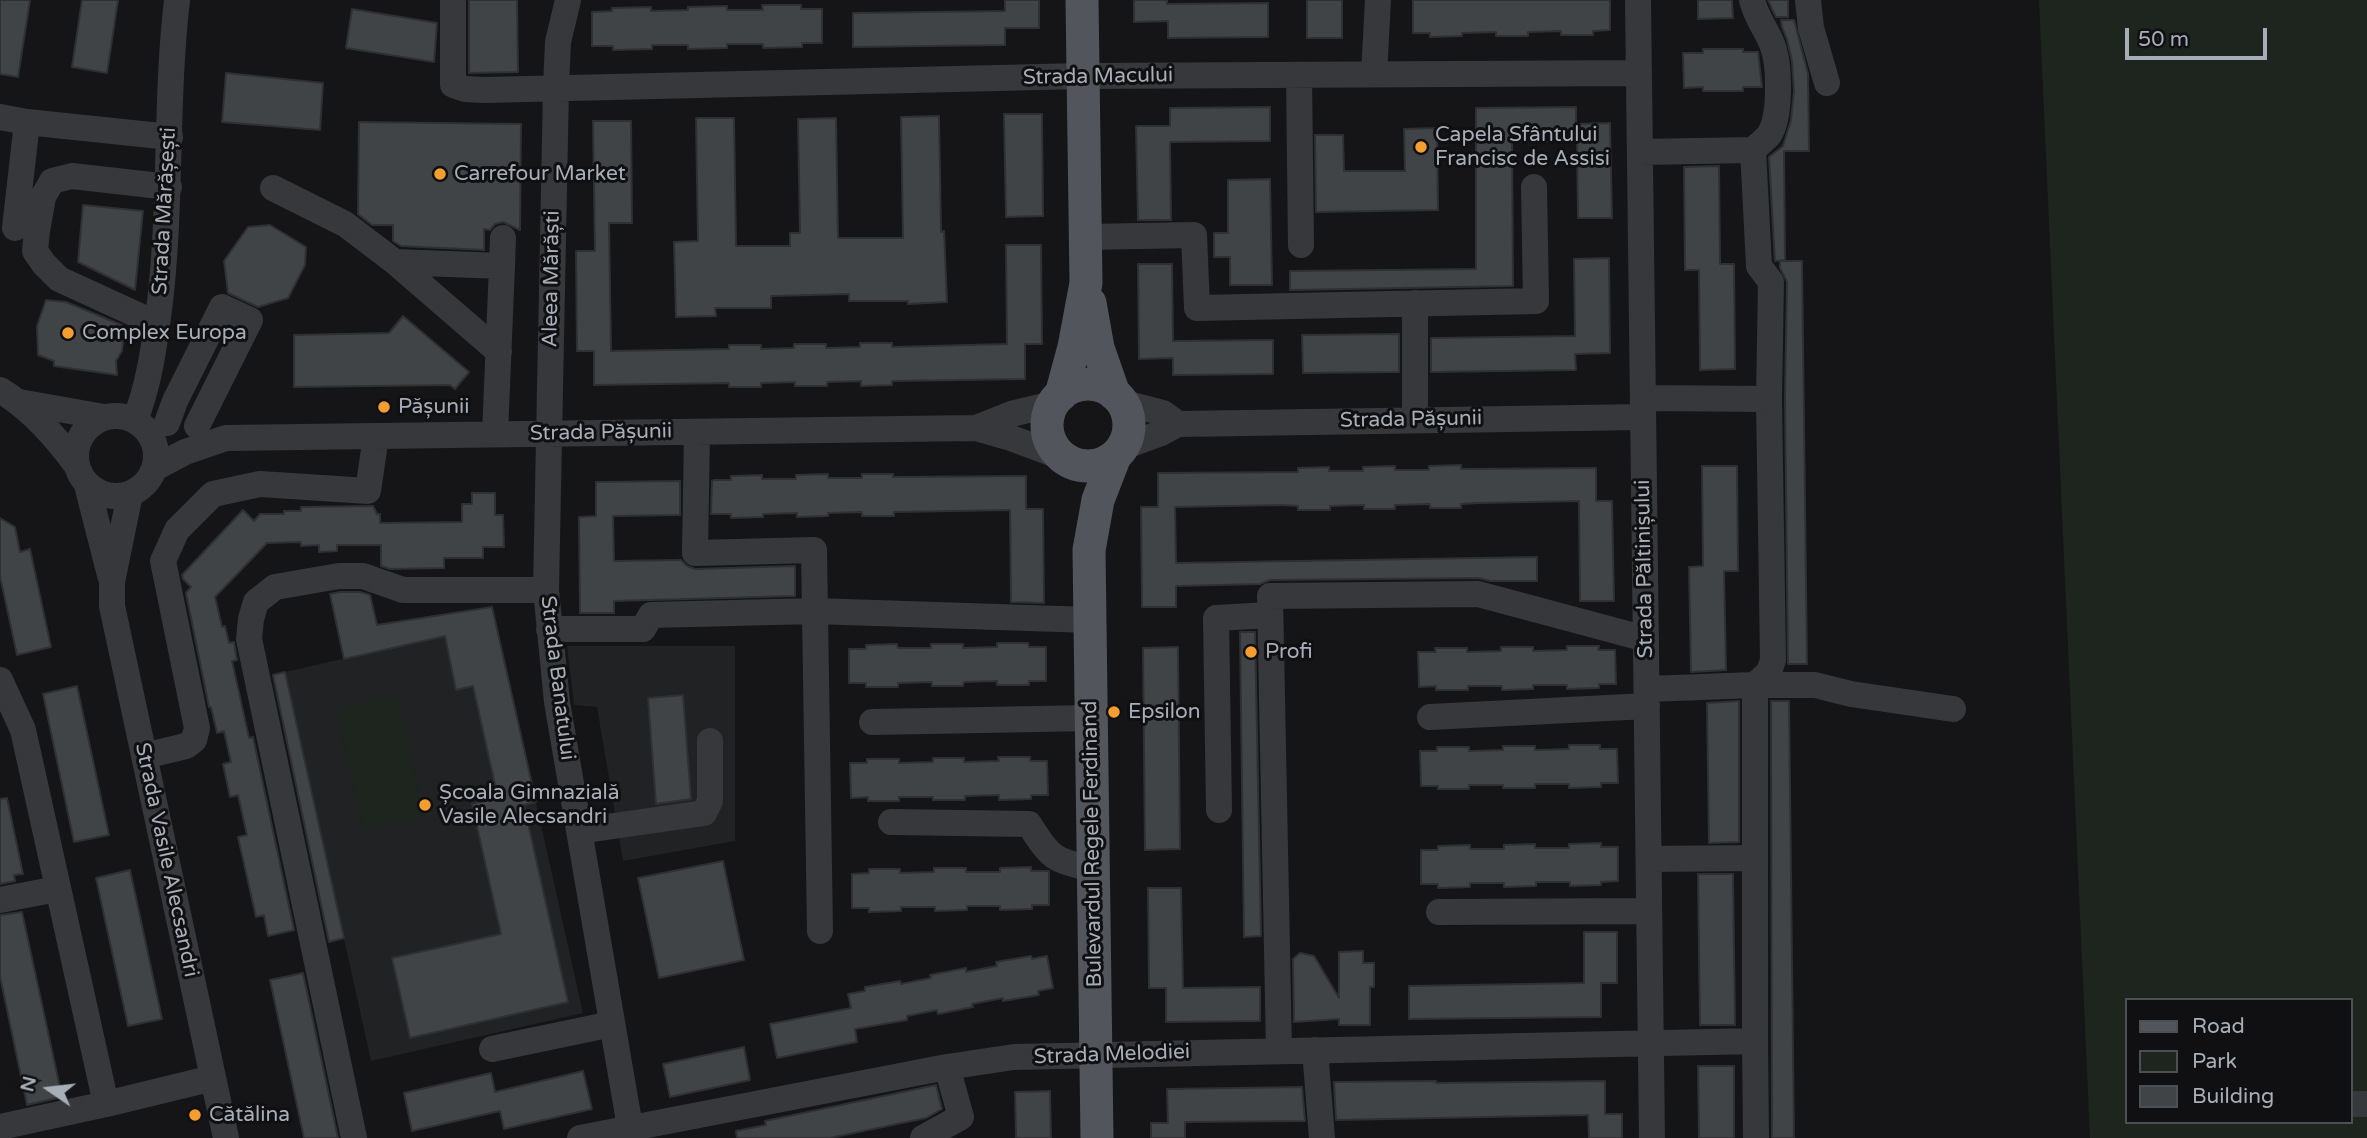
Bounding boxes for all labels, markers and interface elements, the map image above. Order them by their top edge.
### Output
scale bar [2129,14,2271,58]
text: 50 m [2138,27,2189,52]
street label: Strada Macului [1023,63,1173,91]
place label: Capela Sfântului Francisc de Assisi [1435,122,1610,172]
street label: Strada Mărășești [148,126,182,296]
marker: Capela Sfântului Francisc de Assisi [1413,139,1429,155]
place label: Carrefour Market [454,161,626,187]
marker: Carrefour Market [432,166,448,182]
street label: Aleea Mărăști [538,210,566,348]
place label: Complex Europa [82,320,247,346]
marker: Complex Europa [60,325,76,341]
place label: Pășunii [398,394,469,420]
marker: Pășunii [376,399,392,415]
street label: Strada Pășunii [1340,406,1482,434]
street label: Strada Pășunii [530,419,672,447]
street label: Strada Păltinișului [1631,479,1659,659]
street label: Strada Banatului [534,594,580,762]
place label: Profi [1265,639,1313,665]
marker: Profi [1243,644,1259,660]
place label: Epsilon [1128,699,1201,725]
street label: Bulevardul Regele Ferdinand [1078,700,1108,988]
marker: Epsilon [1106,704,1122,720]
street label: Strada Vasile Alecsandri [129,740,203,980]
place label: Școala Gimnazială Vasile Alecsandri [439,780,620,830]
marker: Școala Gimnazială Vasile Alecsandri [417,797,433,813]
legend [2126,998,2353,1124]
text: Road [2192,1014,2245,1039]
street label: Strada Melodiei [1033,1040,1191,1070]
text: Park [2192,1049,2237,1074]
north arrow [14,1054,84,1124]
text: N [16,1074,41,1094]
text: Building [2192,1084,2274,1109]
place label: Cătălina [209,1102,290,1128]
marker: Cătălina [187,1107,203,1123]

